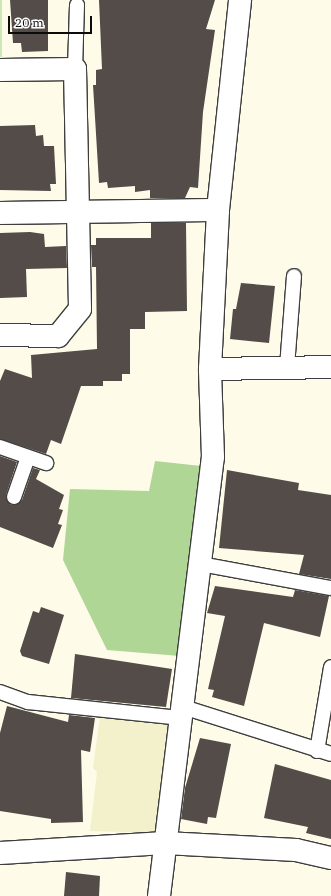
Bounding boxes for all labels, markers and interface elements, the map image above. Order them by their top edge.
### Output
scale bar [10,8,94,34]
text: 20 m [15,15,44,30]

